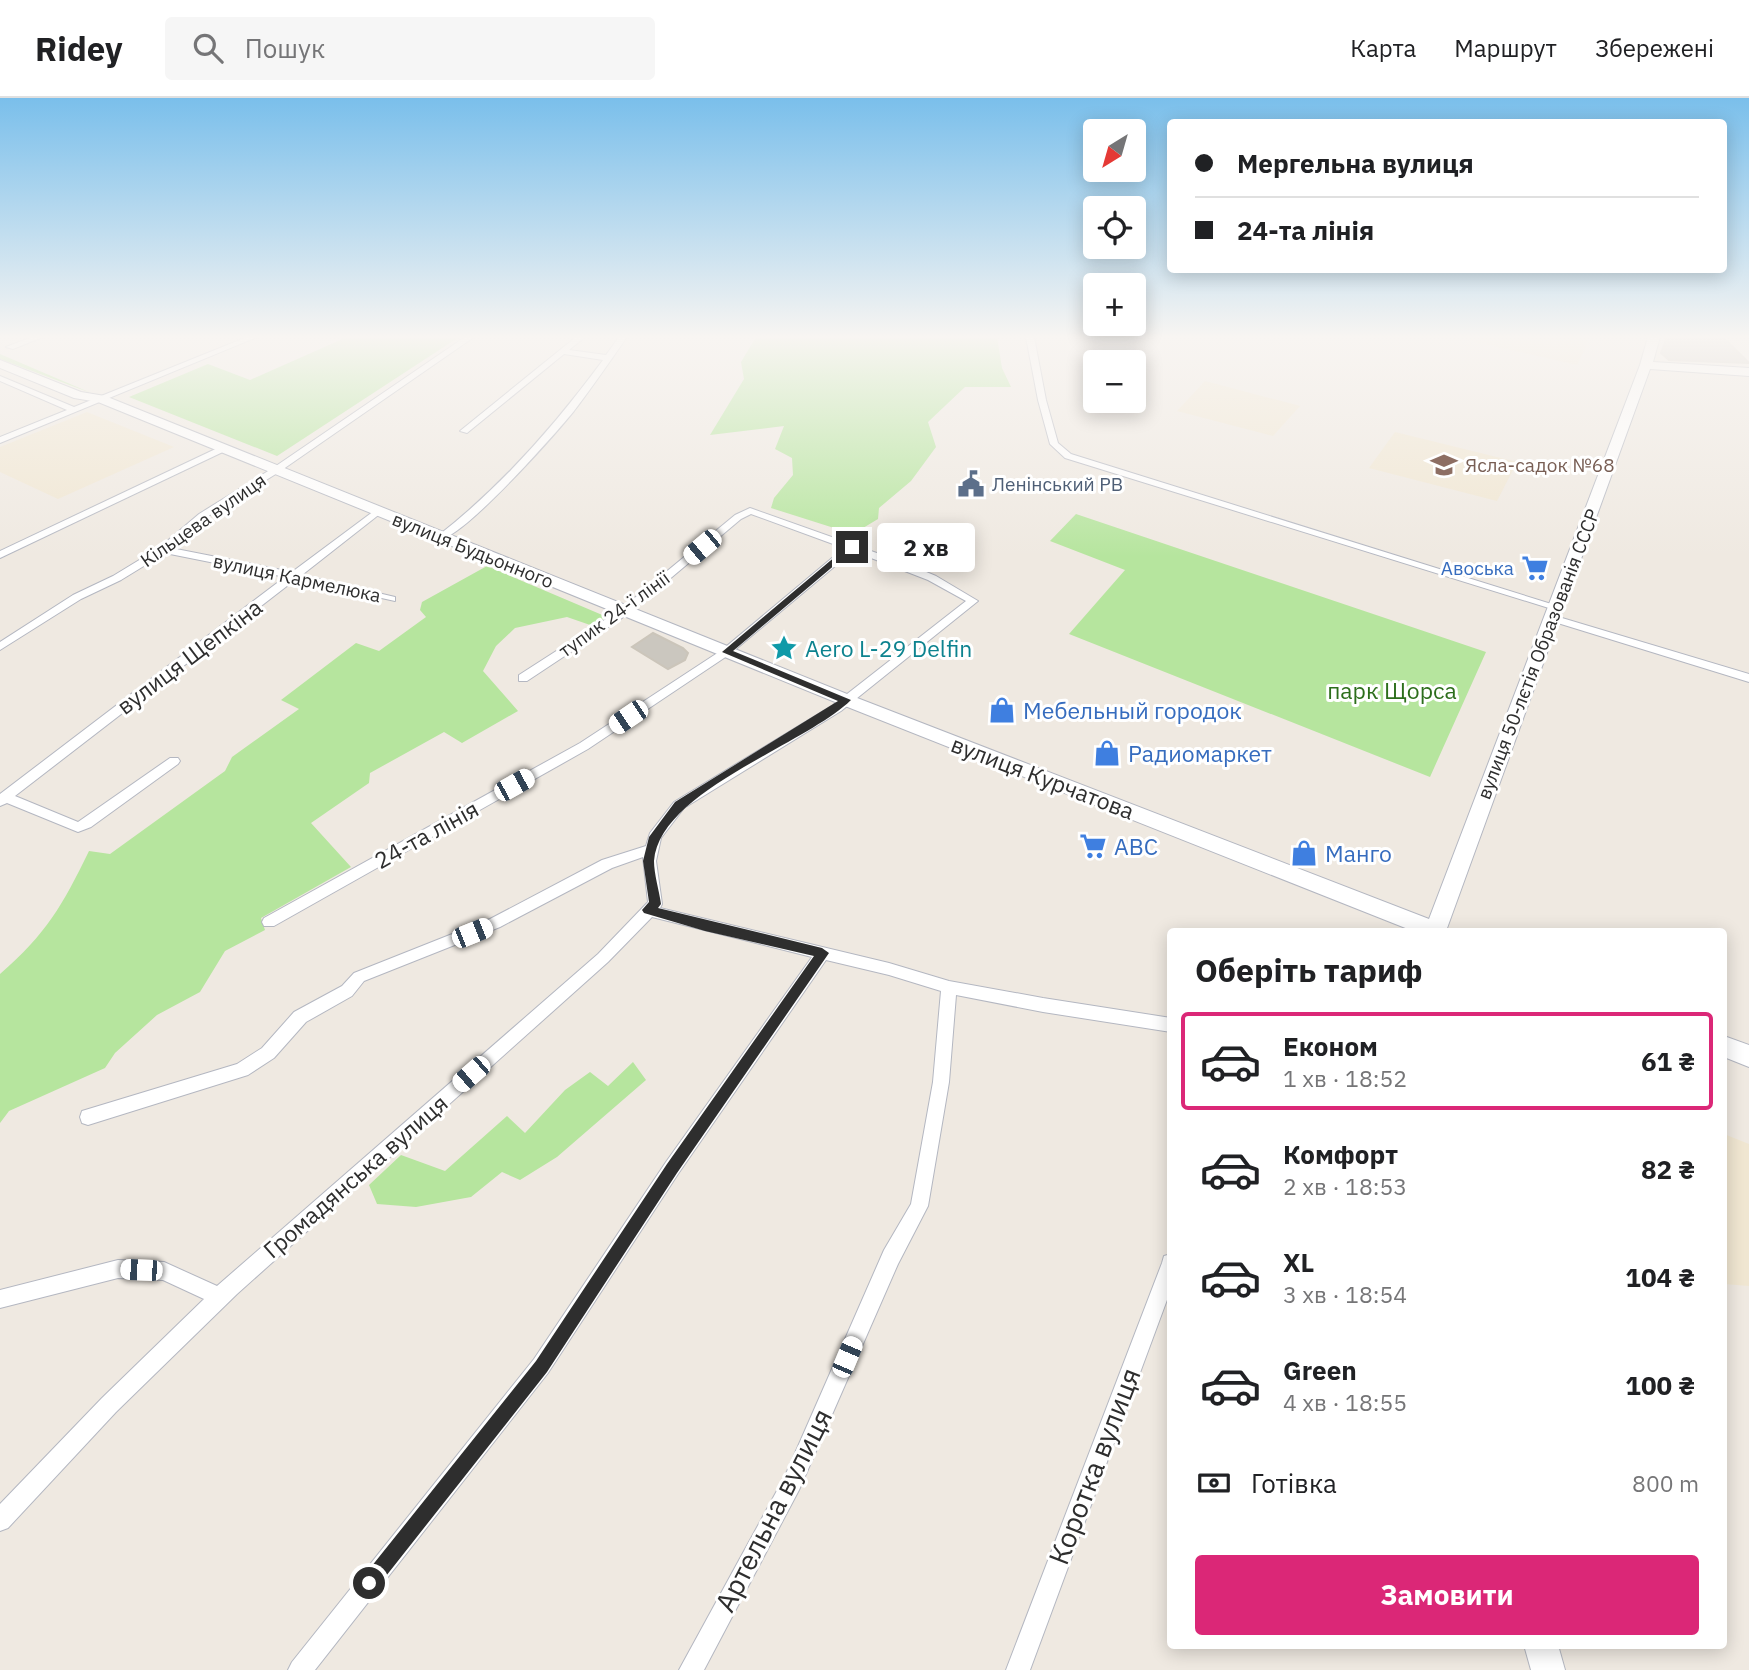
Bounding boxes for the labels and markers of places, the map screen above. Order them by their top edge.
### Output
school or university icon: Ясла-садок №68 [1429,450,1459,480]
place label: Ясла-садок №68 [1465,453,1615,477]
public building icon: Ленінський РВ [956,469,986,499]
place label: Ленінський РВ [992,472,1123,496]
supermarket icon: Авоська [1520,553,1550,583]
place label: Авоська [1441,556,1514,580]
place icon: Aero L-29 Delfin [769,633,799,663]
place label: Aero L-29 Delfin [805,633,972,663]
shop icon: Мебельный городок [987,695,1017,725]
place label: Мебельный городок [1023,695,1242,725]
shop icon: Радиомаркет [1092,738,1122,768]
place label: Радиомаркет [1128,738,1272,768]
supermarket icon: ABC [1078,831,1108,861]
place label: ABC [1114,831,1158,861]
shop icon: Манго [1289,838,1319,868]
place label: Манго [1325,838,1392,868]

